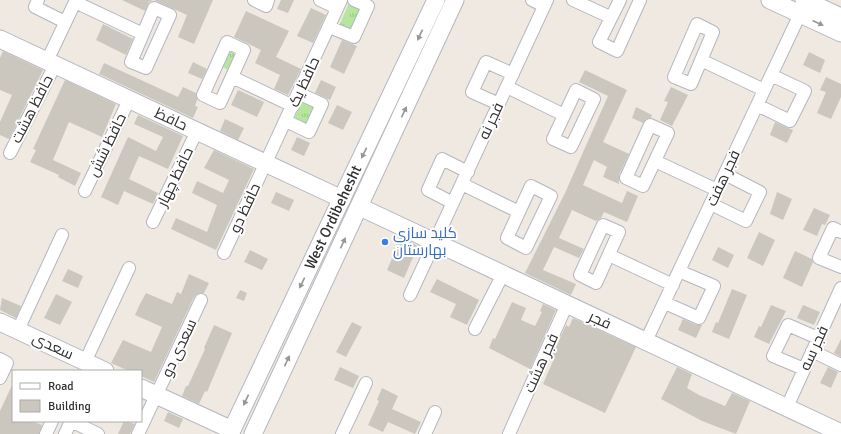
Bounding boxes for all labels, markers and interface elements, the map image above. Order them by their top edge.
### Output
one-way arrow [812,20,823,26]
one-way arrow [417,30,423,41]
street label: حافظ یک [285,54,323,110]
street label: حافظ هشت [7,72,57,146]
street label: فجر نه [475,100,507,142]
street label: حافظ [152,104,190,134]
one-way arrow [401,106,407,118]
street label: حافظ شش [84,110,131,180]
street label: حافظ چهار [153,144,198,211]
one-way arrow [361,147,367,158]
street label: فجر هفت [702,147,744,209]
street label: West Ordibehesht [301,162,365,272]
street label: حافظ دو [226,180,264,236]
place label: کلید سازی بهارستان [393,224,457,260]
one-way arrow [340,237,346,249]
marker: کلید سازی بهارستان [380,237,390,247]
one-way arrow [299,277,305,288]
street label: فجر [585,307,614,333]
street label: سعدی دو [158,316,201,380]
street label: فجر سه [796,323,832,373]
street label: سعدی [29,329,76,364]
street label: فجر هشت [520,331,562,395]
one-way arrow [284,355,290,366]
legend [12,370,142,422]
text: Road [48,379,74,394]
one-way arrow [243,394,249,406]
text: Building [48,399,91,414]

